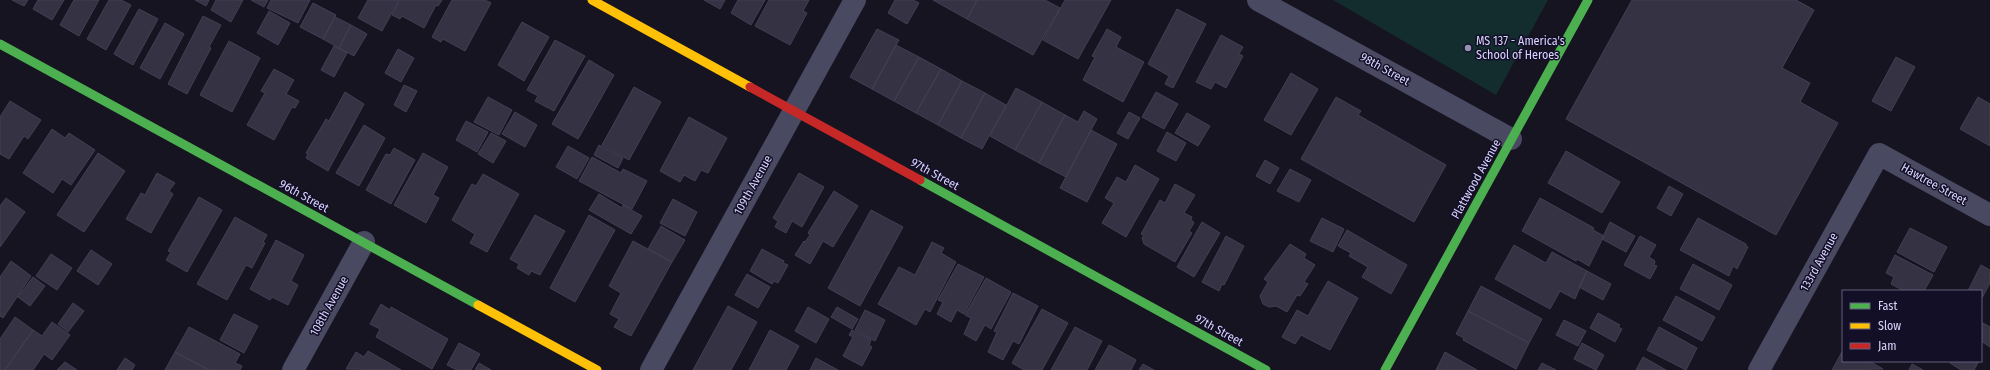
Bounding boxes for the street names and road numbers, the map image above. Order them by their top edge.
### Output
street label: 98th Street [1358,50,1412,88]
street label: Plattwood Avenue [1448,137,1504,221]
street label: 109th Avenue [731,153,775,217]
street label: 97th Street [908,155,962,193]
street label: Hawtree Street [1899,160,1969,208]
street label: 96th Street [277,177,331,215]
street label: 133rd Avenue [1797,230,1841,294]
street label: 108th Avenue [307,274,351,338]
street label: 97th Street [1192,311,1246,349]

